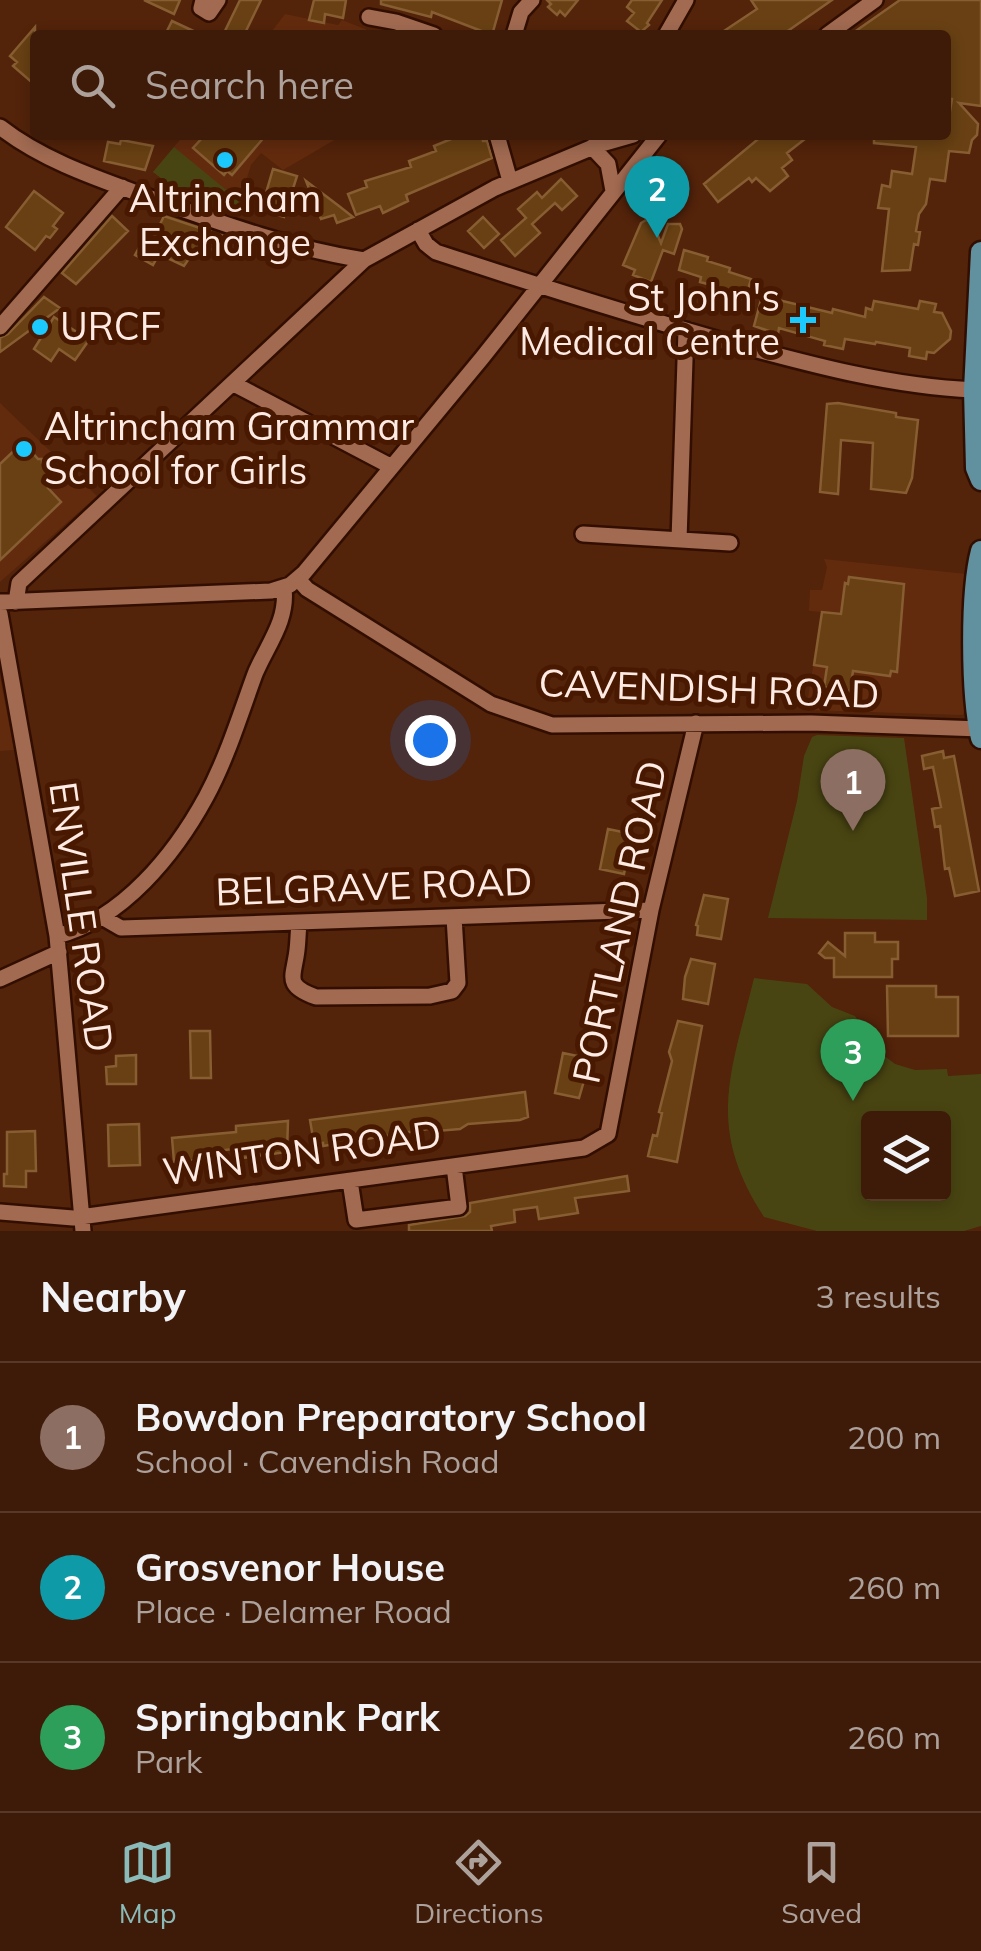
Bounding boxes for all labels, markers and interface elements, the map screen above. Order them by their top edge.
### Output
search box [30,30,951,140]
icon: search [65,58,120,113]
text: Search here [145,61,354,109]
marker: Altrincham Exchange [214,149,236,171]
pin: 2 [624,156,690,238]
place label: Altrincham Exchange [129,174,321,266]
place label: St John's Medical Centre [519,273,780,365]
place label: URCF [60,302,161,350]
marker: St John's Medical Centre [790,307,816,333]
marker: URCF [29,316,51,338]
place label: Altrincham Grammar School for Girls [44,402,414,494]
marker: Altrincham Grammar School for Girls [13,438,35,460]
street label: CAVENDISH ROAD [538,658,880,718]
your location [405,715,456,766]
pin: 1 [820,748,886,831]
street label: PORTLAND ROAD [561,756,677,1087]
street label: ENVILLE ROAD [39,779,125,1055]
street label: BELGRAVE ROAD [215,856,533,916]
pin: 3 [820,1018,886,1101]
street label: WINTON ROAD [160,1109,444,1195]
map controls [861,1111,951,1201]
button: layers [861,1111,951,1201]
text: Nearby [40,1270,186,1323]
text: 3 results [816,1276,941,1316]
text: Bowdon Preparatory School [135,1393,647,1441]
text: 1 [63,1417,82,1457]
text: 200 m [847,1417,941,1457]
text: School · Cavendish Road [135,1441,499,1481]
text: Grosvenor House [135,1543,445,1591]
text: 2 [63,1567,82,1607]
text: 260 m [847,1567,941,1607]
text: Place · Delamer Road [135,1591,452,1631]
text: Springbank Park [135,1693,440,1741]
text: 3 [63,1717,82,1757]
text: 260 m [847,1717,941,1757]
text: Park [135,1741,202,1781]
tab: Map [119,1835,176,1930]
tab: Directions [414,1835,544,1930]
tab: Saved [781,1835,862,1930]

